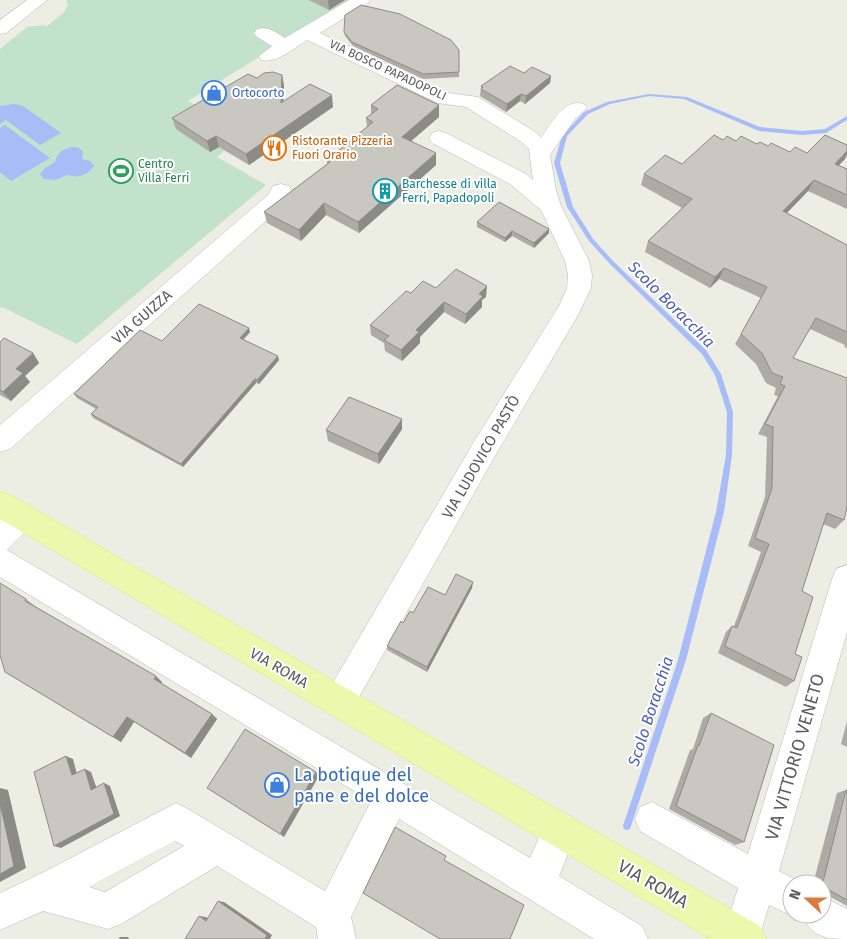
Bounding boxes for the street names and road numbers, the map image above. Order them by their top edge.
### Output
street label: VIA BOSCO PAPADOPOLI [327,37,449,103]
street label: VIA GUIZZA [108,286,176,348]
street label: VIA LUDOVICO PASTÒ [438,392,524,522]
street label: VIA ROMA [246,644,312,692]
street label: VIA VITTORIO VENETO [761,671,829,843]
street label: VIA ROMA [614,855,693,913]

